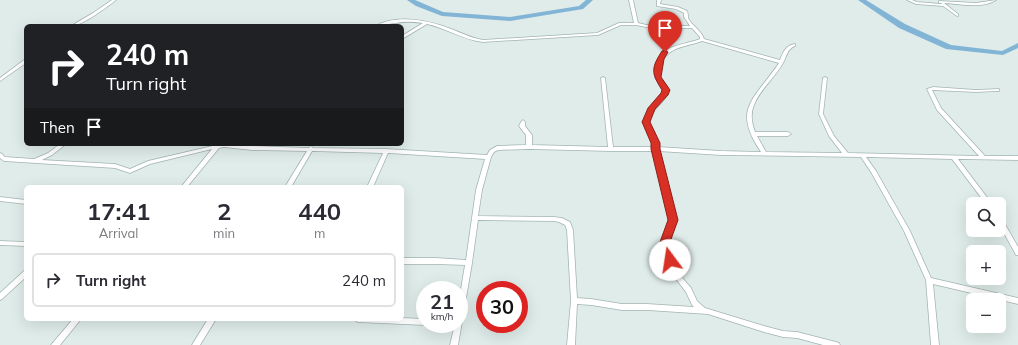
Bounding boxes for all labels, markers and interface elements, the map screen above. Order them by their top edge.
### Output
pin [648,11,682,52]
icon: arrive [654,17,676,39]
text: 240 m [106,37,189,72]
icon: right [40,40,92,92]
text: Turn right [106,72,186,95]
icon: arrive [83,116,105,138]
text: Then [40,118,75,137]
text: 17:41 [87,196,150,226]
text: 2 [217,196,231,226]
text: 440 [298,196,341,226]
map controls [966,197,1006,333]
button: search [966,197,1006,237]
text: Arrival [99,225,138,241]
text: min [213,225,235,241]
text: m [314,225,325,241]
position arrow [649,239,691,281]
button: + [966,245,1006,285]
icon: right [42,269,64,291]
text: Turn right [76,271,146,290]
text: 240 m [342,271,386,290]
speed limit sign: 30 [476,281,528,333]
text: 21 [430,289,454,314]
button: − [966,293,1006,333]
text: km/h [431,310,453,323]

